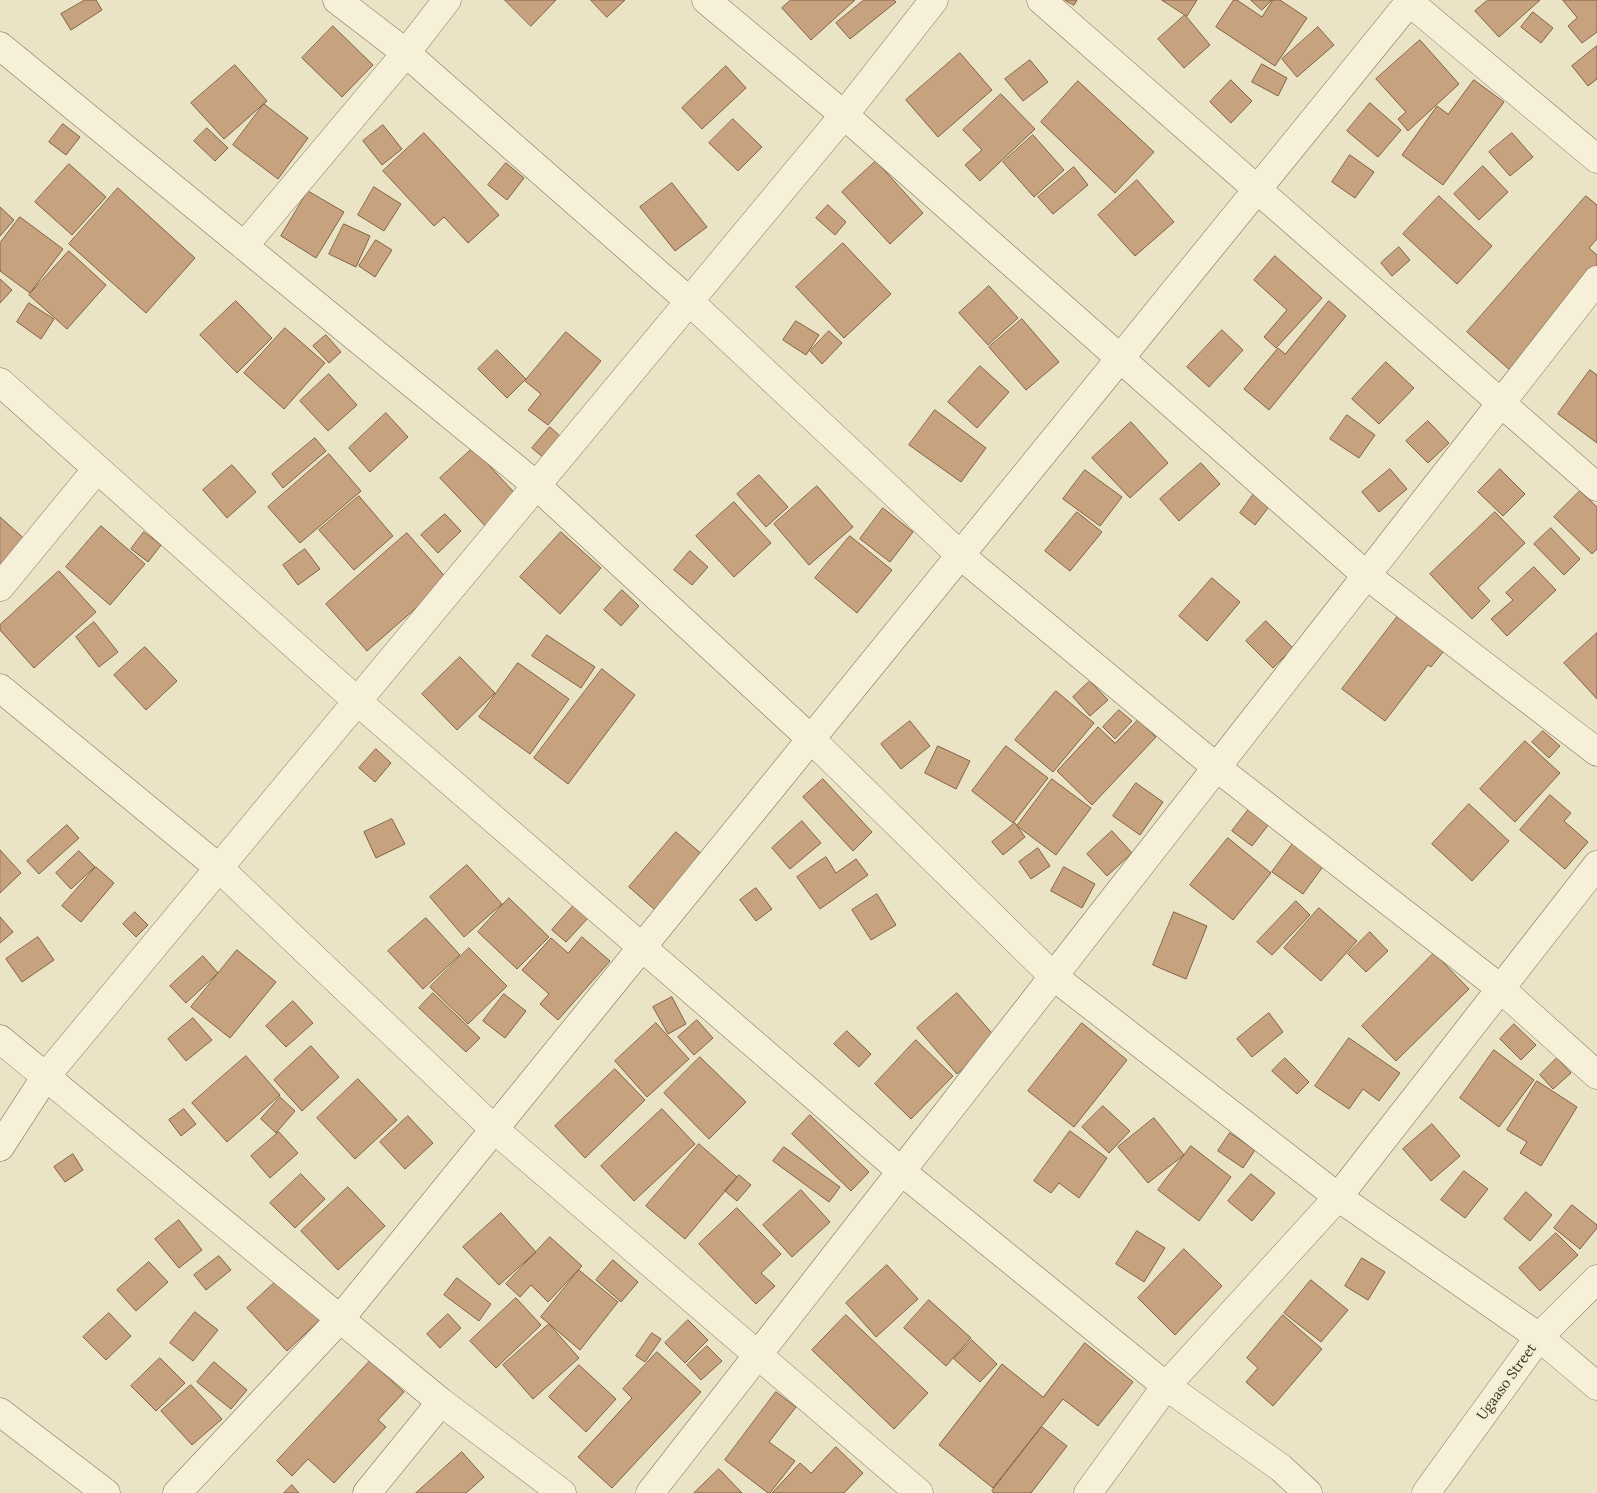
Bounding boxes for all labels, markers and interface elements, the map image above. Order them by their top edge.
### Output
street label: Ugaaso Street [1474,1341,1540,1423]

